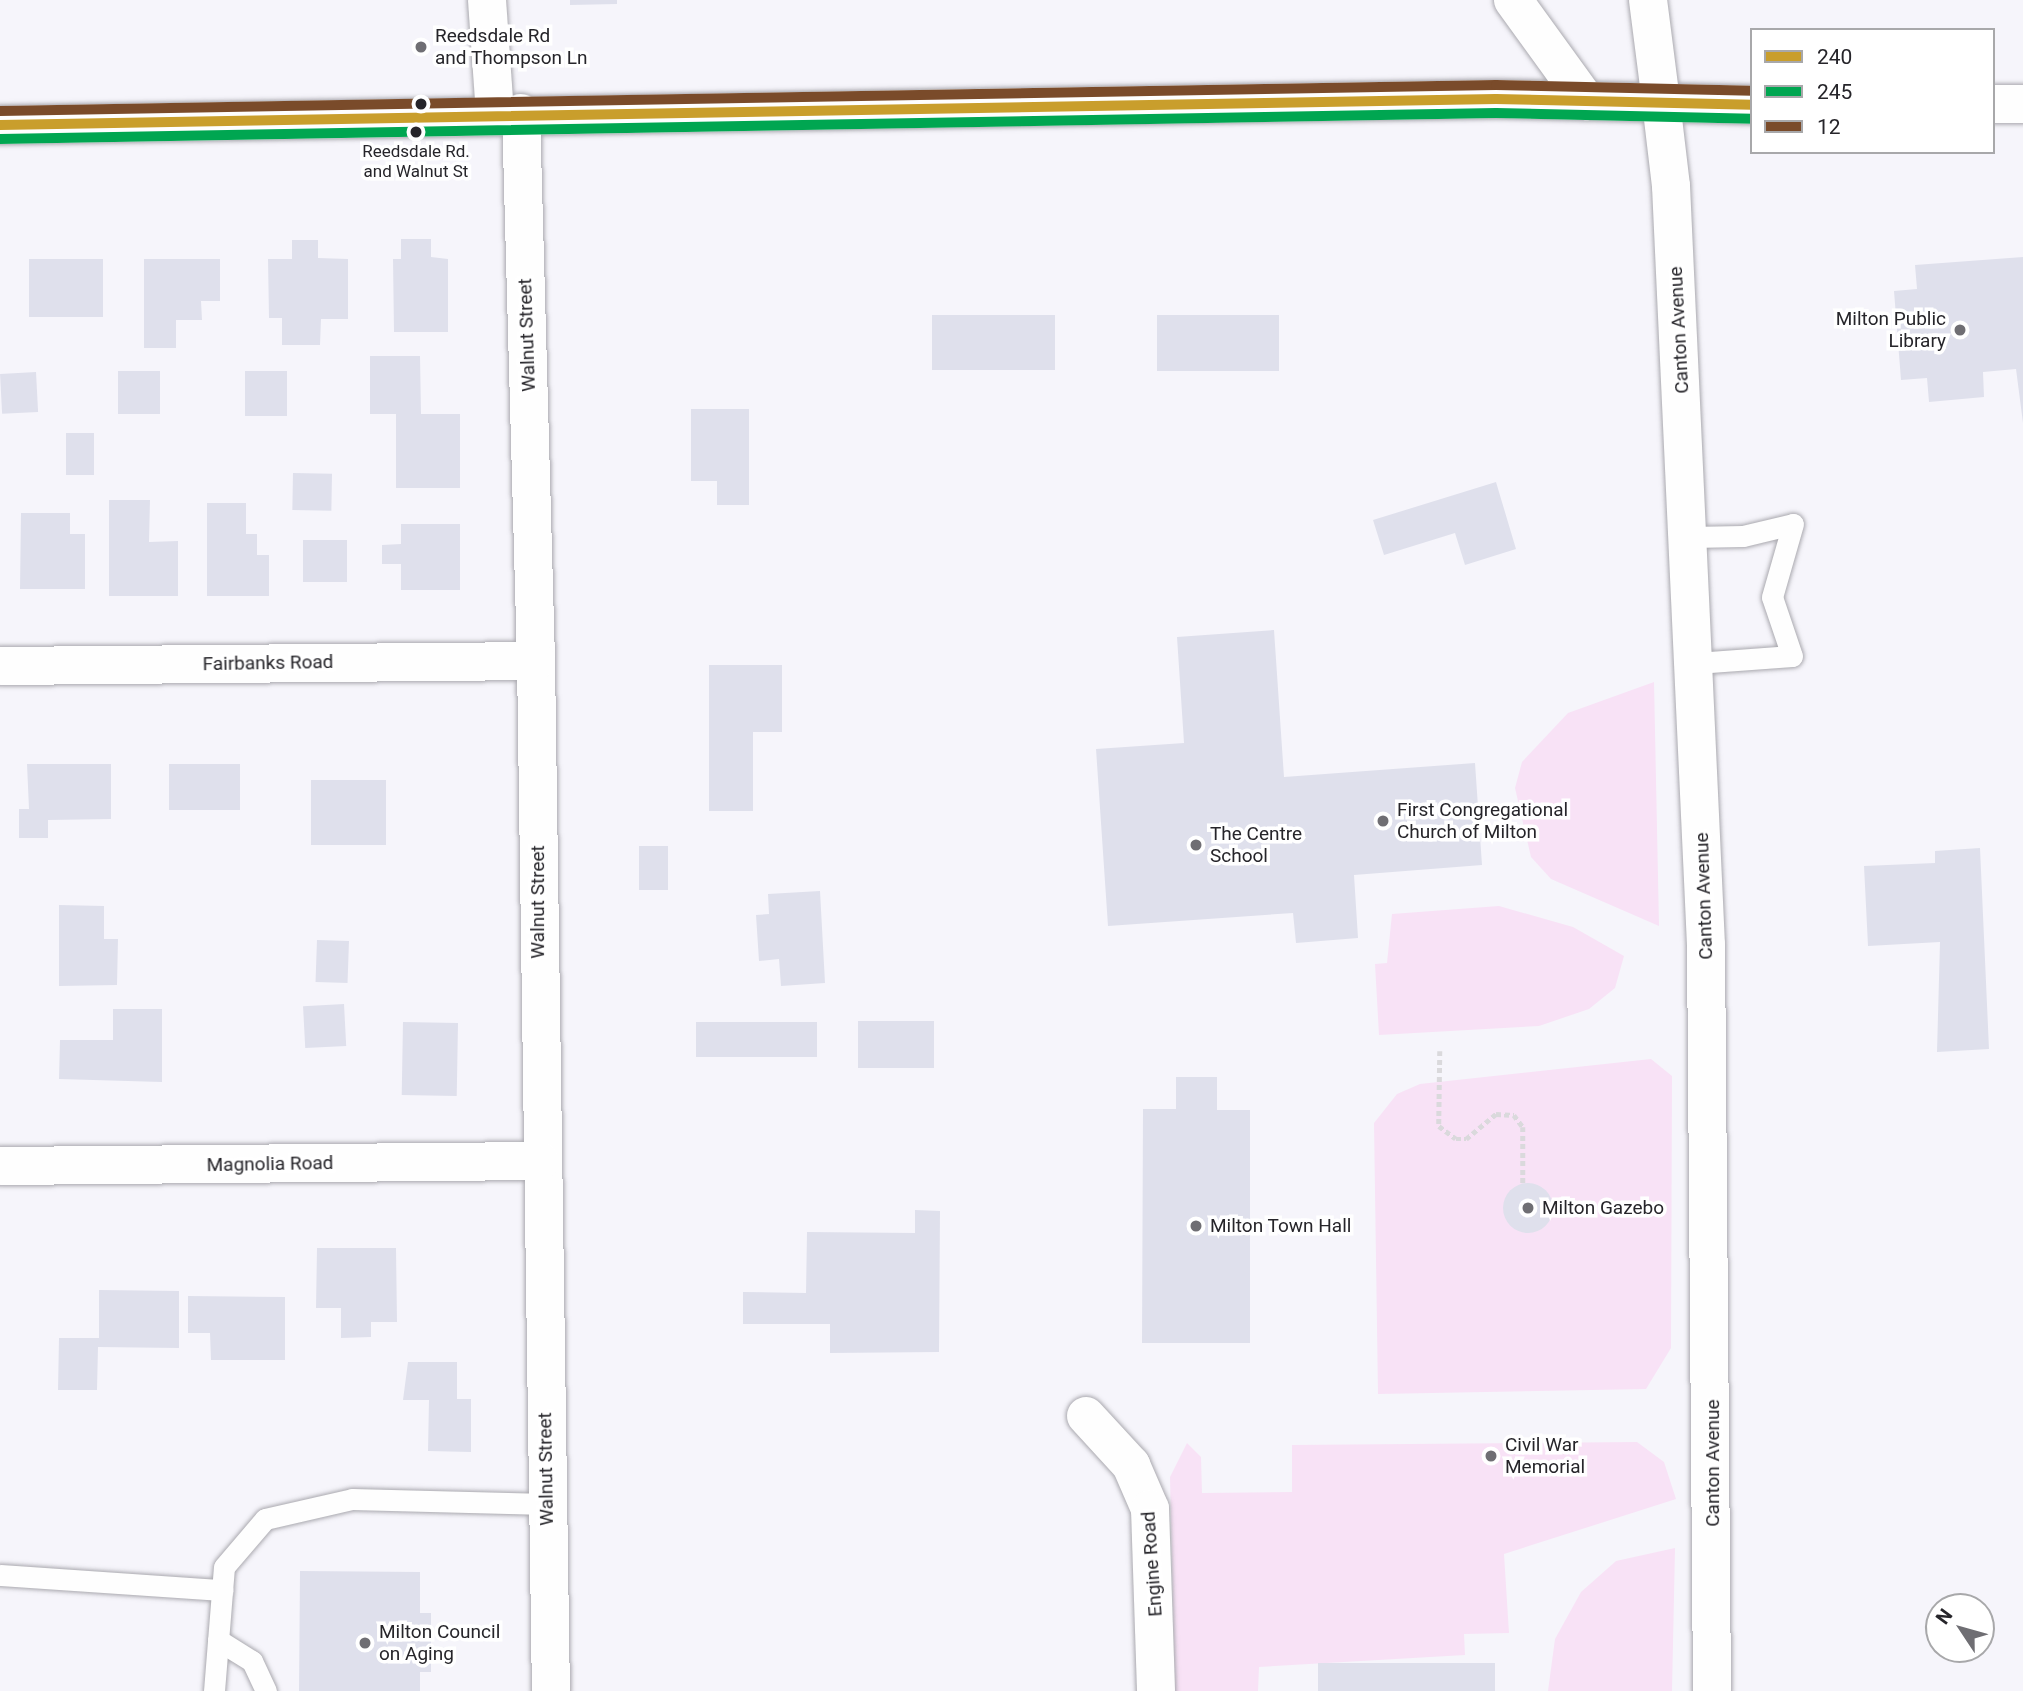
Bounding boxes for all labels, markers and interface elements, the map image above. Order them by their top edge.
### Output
place label: Reedsdale Rd and Thompson Ln [435,25,588,69]
legend [1750,28,1995,154]
marker: Reedsdale Rd and Thompson Ln [413,39,429,55]
text: 240 [1817,45,1852,69]
text: 245 [1817,80,1852,104]
unlabelled marker [414,97,428,111]
text: 12 [1817,115,1841,139]
marker: Reedsdale Rd. and Walnut St [409,125,423,139]
place label: Reedsdale Rd. and Walnut St [362,142,470,182]
street label: Canton Avenue [1664,266,1694,394]
street label: Walnut Street [514,278,540,392]
place label: Milton Public Library [1836,308,1946,352]
marker: Milton Public Library [1952,322,1968,338]
street label: Fairbanks Road [202,650,334,676]
place label: First Congregational Church of Milton [1397,799,1568,843]
marker: First Congregational Church of Milton [1375,813,1391,829]
place label: The Centre School [1210,823,1302,867]
street label: Canton Avenue [1690,832,1718,960]
marker: The Centre School [1188,837,1204,853]
street label: Walnut Street [527,845,549,959]
street label: Magnolia Road [206,1151,334,1177]
place label: Milton Gazebo [1542,1197,1664,1219]
marker: Milton Gazebo [1520,1200,1536,1216]
place label: Milton Town Hall [1210,1215,1352,1237]
marker: Milton Town Hall [1188,1218,1204,1234]
street label: Canton Avenue [1702,1399,1724,1527]
street label: Walnut Street [534,1412,558,1526]
place label: Civil War Memorial [1505,1434,1585,1478]
marker: Civil War Memorial [1483,1448,1499,1464]
street label: Engine Road [1137,1511,1167,1617]
north arrow [1925,1593,1995,1663]
text: N [1931,1604,1957,1629]
place label: Milton Council on Aging [379,1621,500,1665]
marker: Milton Council on Aging [357,1635,373,1651]

